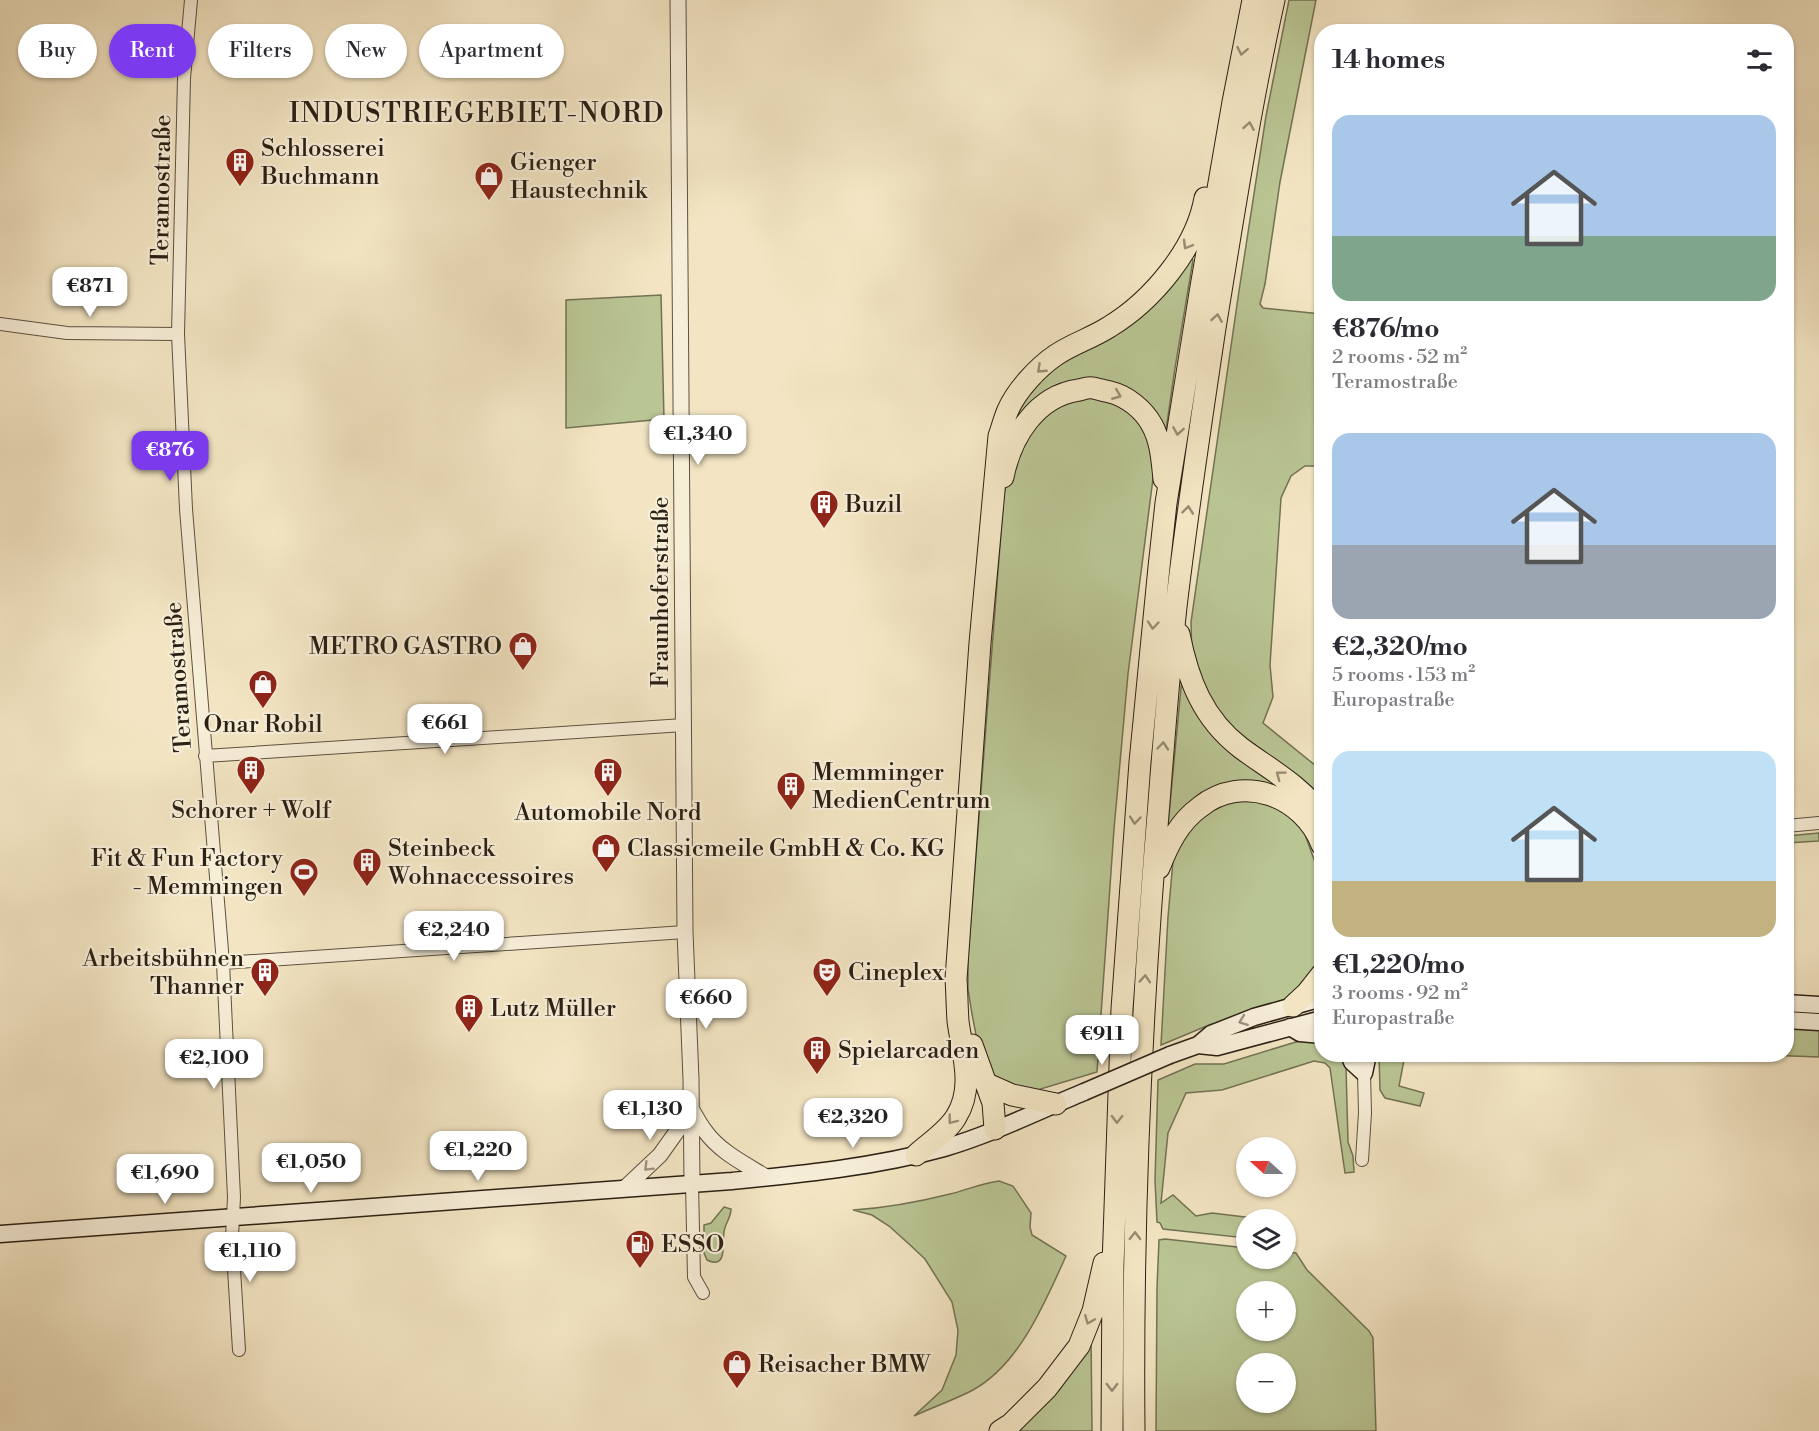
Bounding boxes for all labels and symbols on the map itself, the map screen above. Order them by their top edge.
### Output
one-way arrow [1237,46,1249,56]
district label: INDUSTRIEGEBIET-NORD [289,97,665,131]
street label: Teramostraße [146,114,178,266]
one-way arrow [1242,122,1255,132]
place label: Schlosserei Buchmann [260,134,385,192]
building icon: Schlosserei Buchmann [224,146,256,188]
place label: Gienger Haustechnik [510,148,649,206]
shop icon: Gienger Haustechnik [473,160,505,202]
one-way arrow [1183,239,1194,249]
pin: €871 [54,267,126,318]
one-way arrow [1210,313,1223,323]
one-way arrow [1037,362,1047,373]
one-way arrow [1112,388,1122,401]
pin: €1,340 [649,415,747,466]
one-way arrow [1172,426,1185,436]
pin: €876 [134,431,206,482]
building icon: Buzil [808,488,840,530]
place label: Buzil [844,490,902,520]
street label: Fraunhoferstraße [646,496,676,688]
one-way arrow [1181,506,1194,515]
street label: Teramostraße [159,601,199,753]
one-way arrow [1147,620,1160,630]
shop icon: METRO GASTRO [507,630,539,672]
place label: METRO GASTRO [309,632,502,662]
shop icon: Onar Robil [247,668,279,710]
pin: €661 [409,704,481,755]
place label: Onar Robil [203,710,323,740]
one-way arrow [1157,742,1170,751]
building icon: Schorer + Wolf [235,754,267,796]
building icon: Automobile Nord [592,756,624,798]
place label: Memminger MedienCentrum [812,758,990,816]
building icon: Memminger MedienCentrum [775,770,807,812]
one-way arrow [1276,771,1287,782]
place label: Schorer + Wolf [171,796,332,826]
place label: Automobile Nord [514,798,702,828]
one-way arrow [1129,816,1142,825]
shop icon: Classicmeile GmbH & Co. KG [590,832,622,874]
place label: Steinbeck Wohnaccessoires [387,834,574,892]
place label: Classicmeile GmbH & Co. KG [627,834,945,864]
place label: Fit & Fun Factory - Memmingen [91,844,283,902]
building icon: Steinbeck Wohnaccessoires [351,846,383,888]
sports icon: Fit & Fun Factory - Memmingen [288,856,320,898]
pin: €2,240 [405,911,503,962]
place label: Arbeitsbühnen Thanner [82,944,244,1002]
building icon: Arbeitsbühnen Thanner [249,956,281,998]
theatre icon: Cineplex [811,956,843,998]
place label: Cineplex [848,958,945,988]
one-way arrow [1139,974,1152,983]
pin: €660 [670,979,742,1030]
building icon: Lutz Müller [453,992,485,1034]
place label: Lutz Müller [490,994,616,1024]
one-way arrow [1238,1014,1249,1026]
pin: €911 [1066,1015,1138,1066]
building icon: Spielarcaden [801,1034,833,1076]
place label: Spielarcaden [838,1036,979,1066]
pin: €2,100 [165,1039,263,1090]
pin: €1,130 [601,1090,699,1141]
pin: €2,320 [804,1098,902,1149]
one-way arrow [949,1114,960,1125]
one-way arrow [1111,1115,1124,1124]
pin: €1,220 [429,1131,527,1182]
north arrow [1236,1137,1296,1197]
pin: €1,050 [262,1143,360,1194]
pin: €1,690 [116,1154,214,1205]
one-way arrow [644,1160,655,1171]
fuel station icon: ESSO [624,1228,656,1270]
place label: ESSO [661,1230,724,1260]
pin: €1,110 [201,1232,299,1283]
one-way arrow [1129,1232,1141,1241]
one-way arrow [1084,1314,1096,1325]
shop icon: Reisacher BMW [721,1348,753,1390]
place label: Reisacher BMW [758,1350,932,1380]
one-way arrow [1106,1382,1118,1391]

